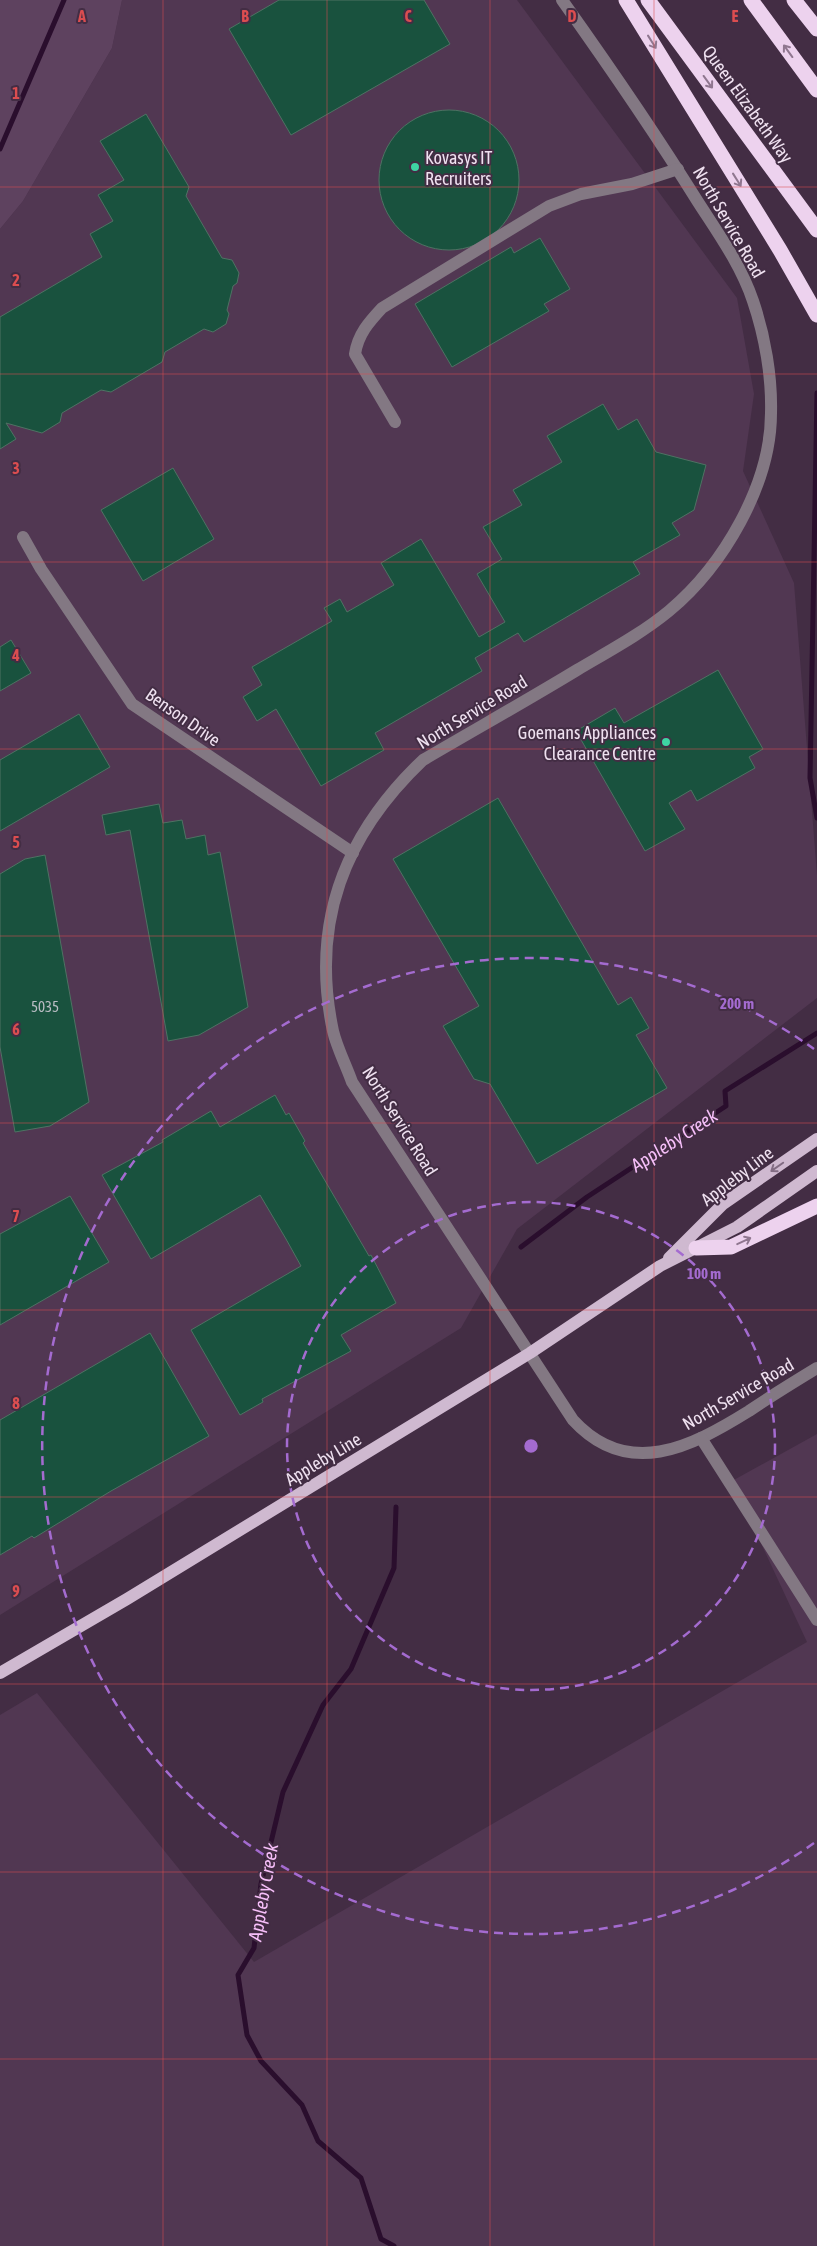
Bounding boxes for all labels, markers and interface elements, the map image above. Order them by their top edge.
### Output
text: A [77,7,86,25]
text: B [241,7,249,25]
text: C [404,7,412,25]
text: D [568,7,577,25]
text: E [732,7,739,25]
one-way arrow [647,34,657,48]
street label: Queen Elizabeth Way [699,41,797,167]
one-way arrow [783,44,793,58]
one-way arrow [703,75,713,89]
text: 1 [12,84,20,102]
place label: Kovasys IT Recruiters [425,147,493,189]
marker: Kovasys IT Recruiters [409,161,421,173]
street label: North Service Road [689,163,769,281]
one-way arrow [732,172,742,186]
text: 2 [12,271,20,289]
text: 3 [12,459,20,477]
text: 4 [11,646,20,664]
street label: North Service Road [413,671,531,753]
street label: Benson Drive [142,684,224,750]
place label: Goemans Appliances Clearance Centre [518,722,656,764]
marker: Goemans Appliances Clearance Centre [660,736,672,748]
text: 5 [12,833,20,851]
text: 200 m [720,995,754,1012]
house number: 5035 [31,998,59,1015]
text: 6 [12,1020,20,1038]
street label: North Service Road [358,1062,442,1180]
water label: Appleby Creek [626,1103,722,1177]
street label: Appleby Line [697,1142,777,1210]
one-way arrow [770,1162,784,1172]
text: 7 [12,1207,20,1225]
one-way arrow [736,1236,751,1245]
text: 100 m [687,1265,721,1282]
street label: North Service Road [679,1354,797,1434]
text: 8 [12,1394,20,1412]
street label: Appleby Line [281,1428,365,1490]
centre of rings [522,1437,540,1455]
text: 9 [12,1582,20,1600]
water label: Appleby Creek [243,1841,283,1944]

